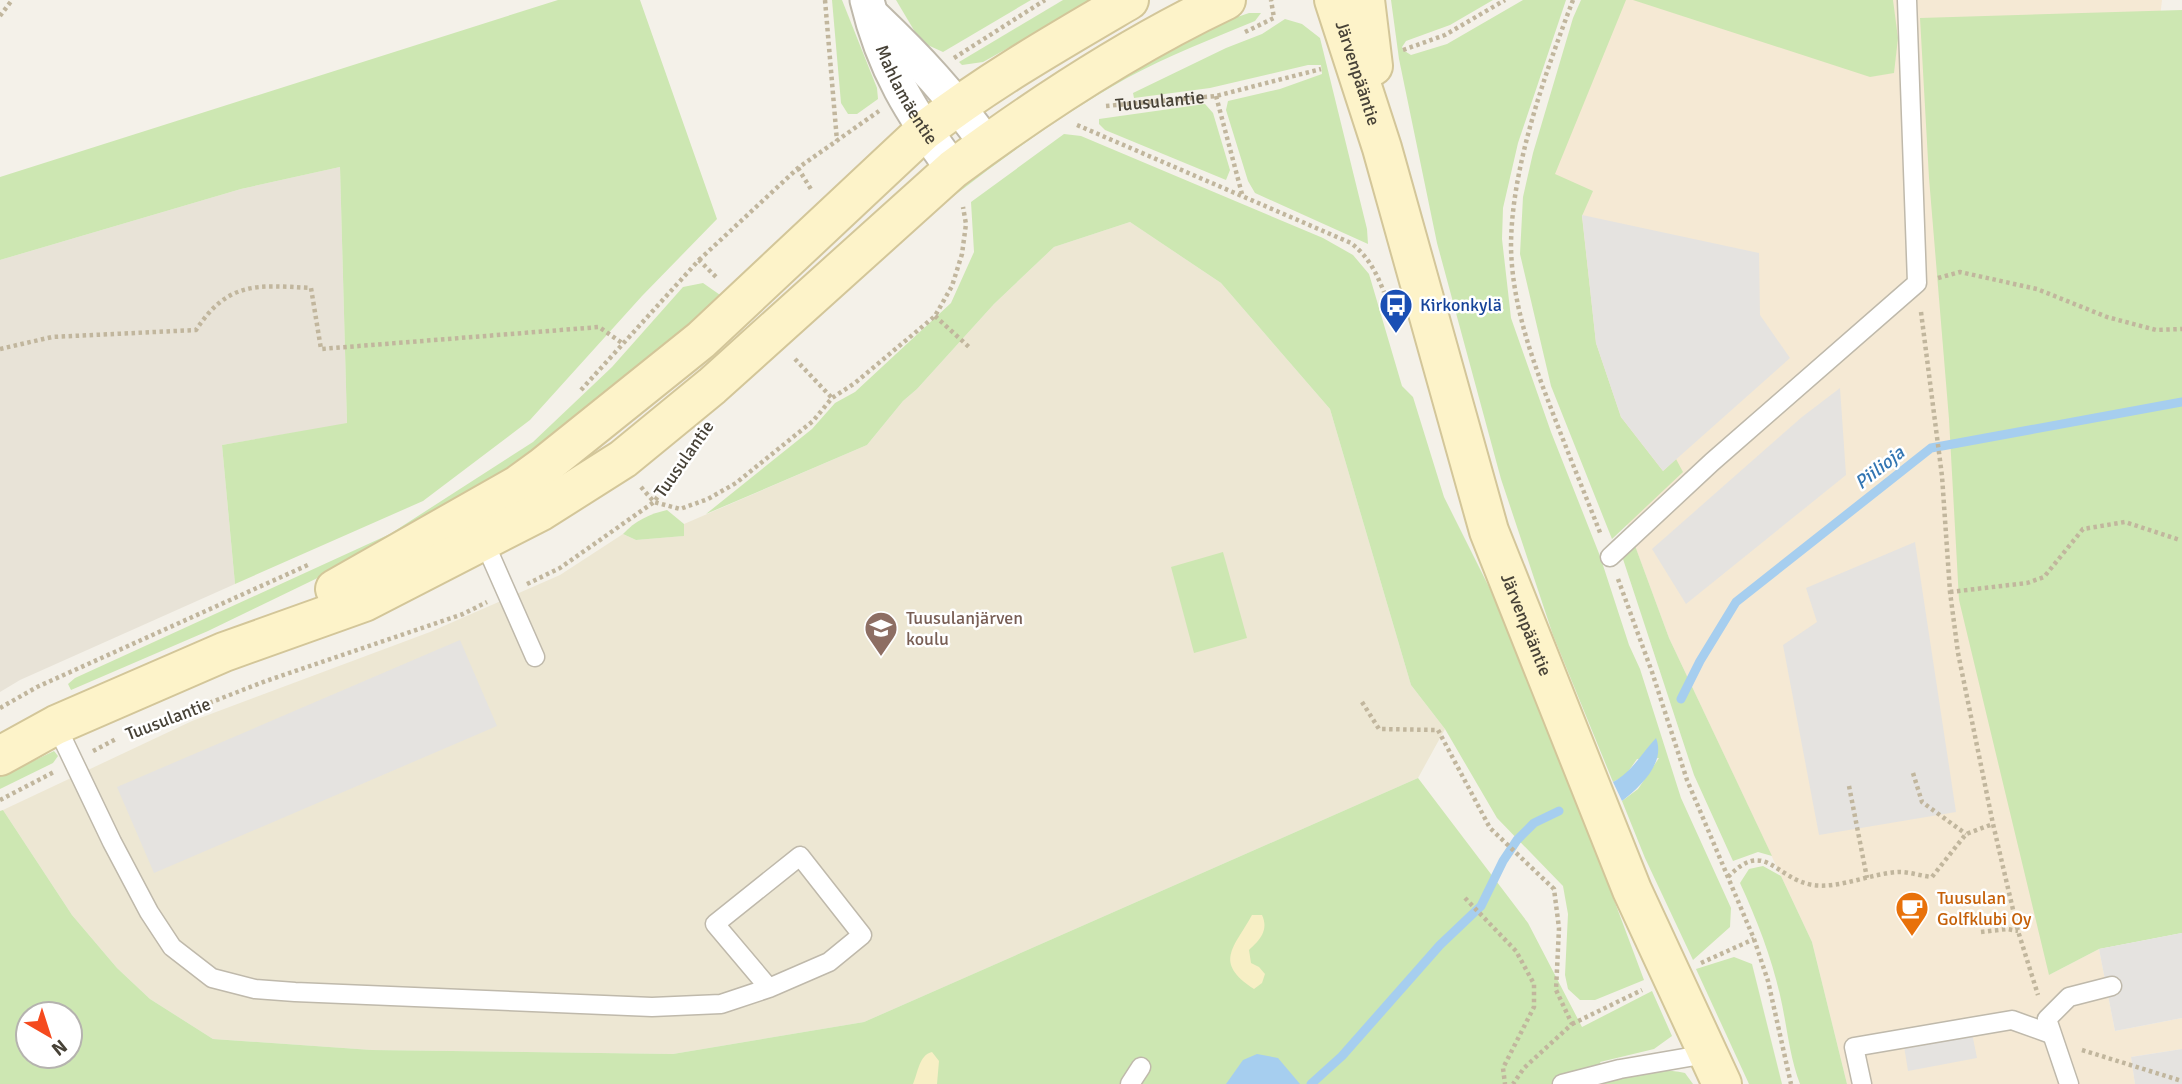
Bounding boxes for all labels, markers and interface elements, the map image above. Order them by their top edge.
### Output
street label: Järvenpääntie [1331,18,1385,128]
street label: Mahlamäentie [871,42,943,149]
street label: Tuusulantie [1114,86,1205,116]
bus stop icon: Kirkonkylä [1377,286,1415,335]
place label: Kirkonkylä [1420,294,1502,316]
street label: Tuusulantie [649,416,719,502]
water label: Piilioja [1850,440,1910,495]
street label: Järvenpääntie [1496,570,1557,679]
place label: Tuusulanjärven koulu [906,607,1023,650]
school or university icon: Tuusulanjärven koulu [862,609,900,658]
street label: Tuusulantie [122,693,214,745]
place label: Tuusulan Golfklubi Oy [1937,887,2032,930]
cafe icon: Tuusulan Golfklubi Oy [1893,889,1931,938]
north arrow [14,1000,84,1070]
text: N [46,1034,72,1061]

